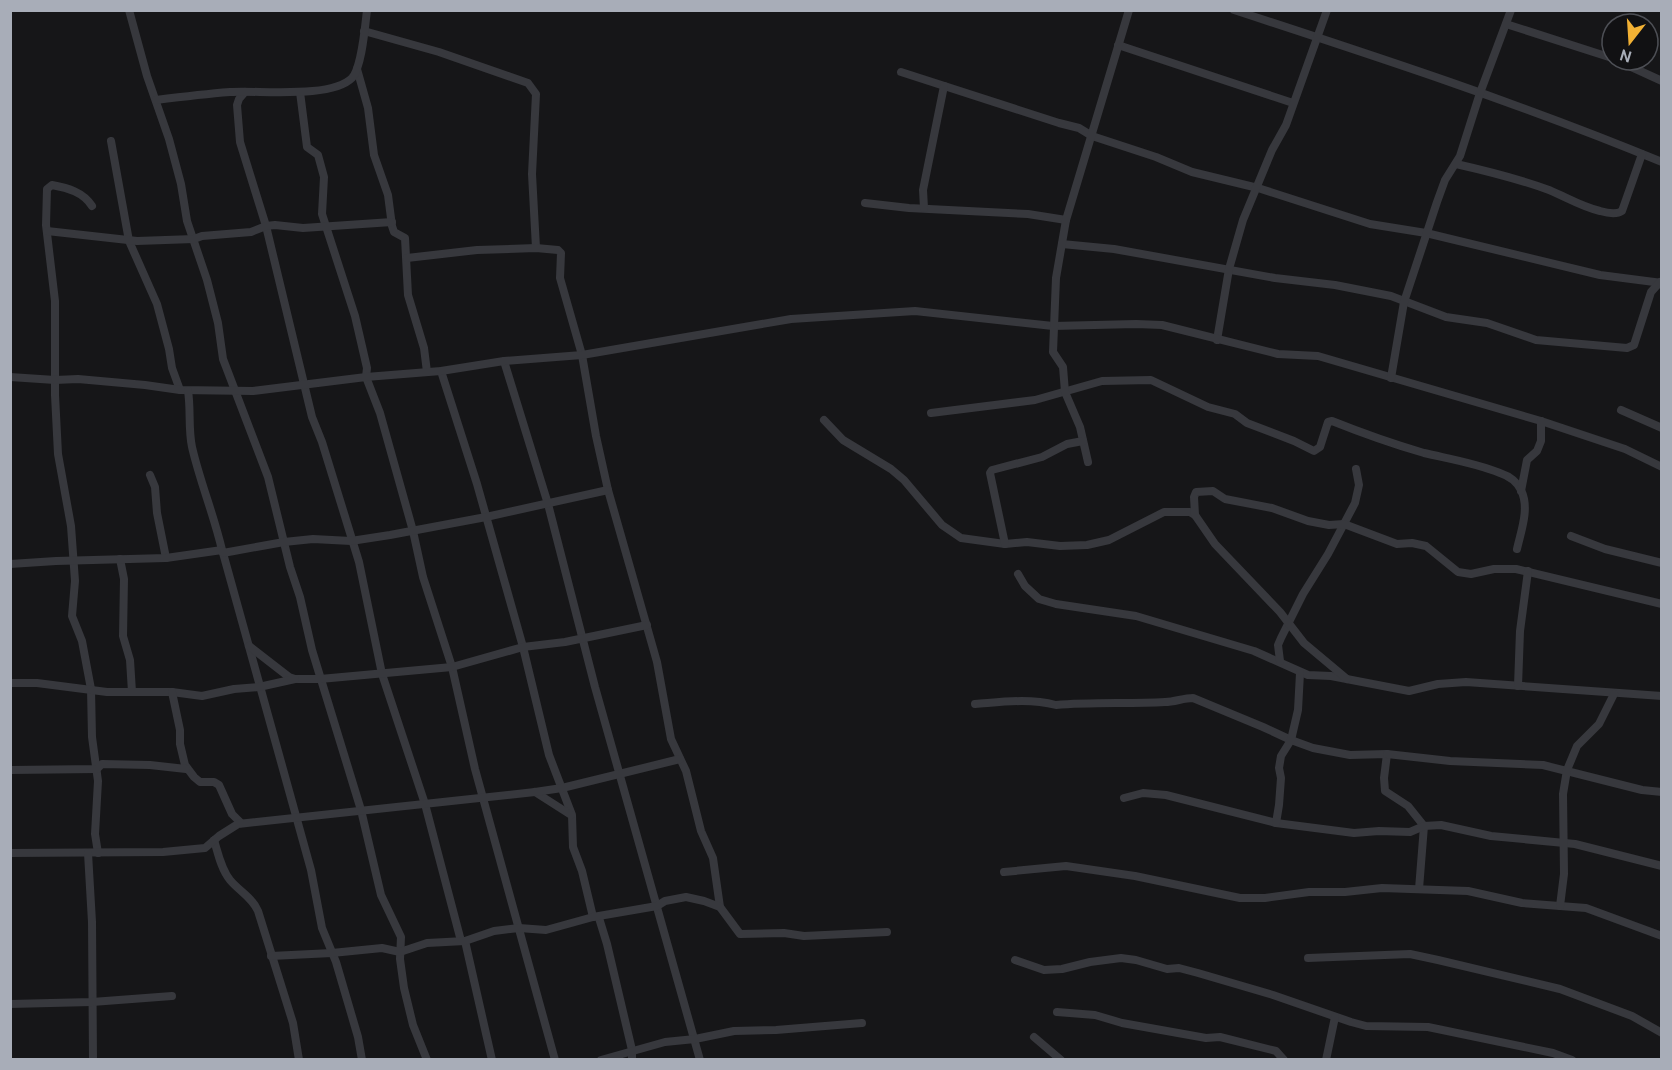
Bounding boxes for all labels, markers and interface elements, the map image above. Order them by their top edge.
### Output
north arrow [1600,12,1660,72]
text: N [1618,45,1634,67]

